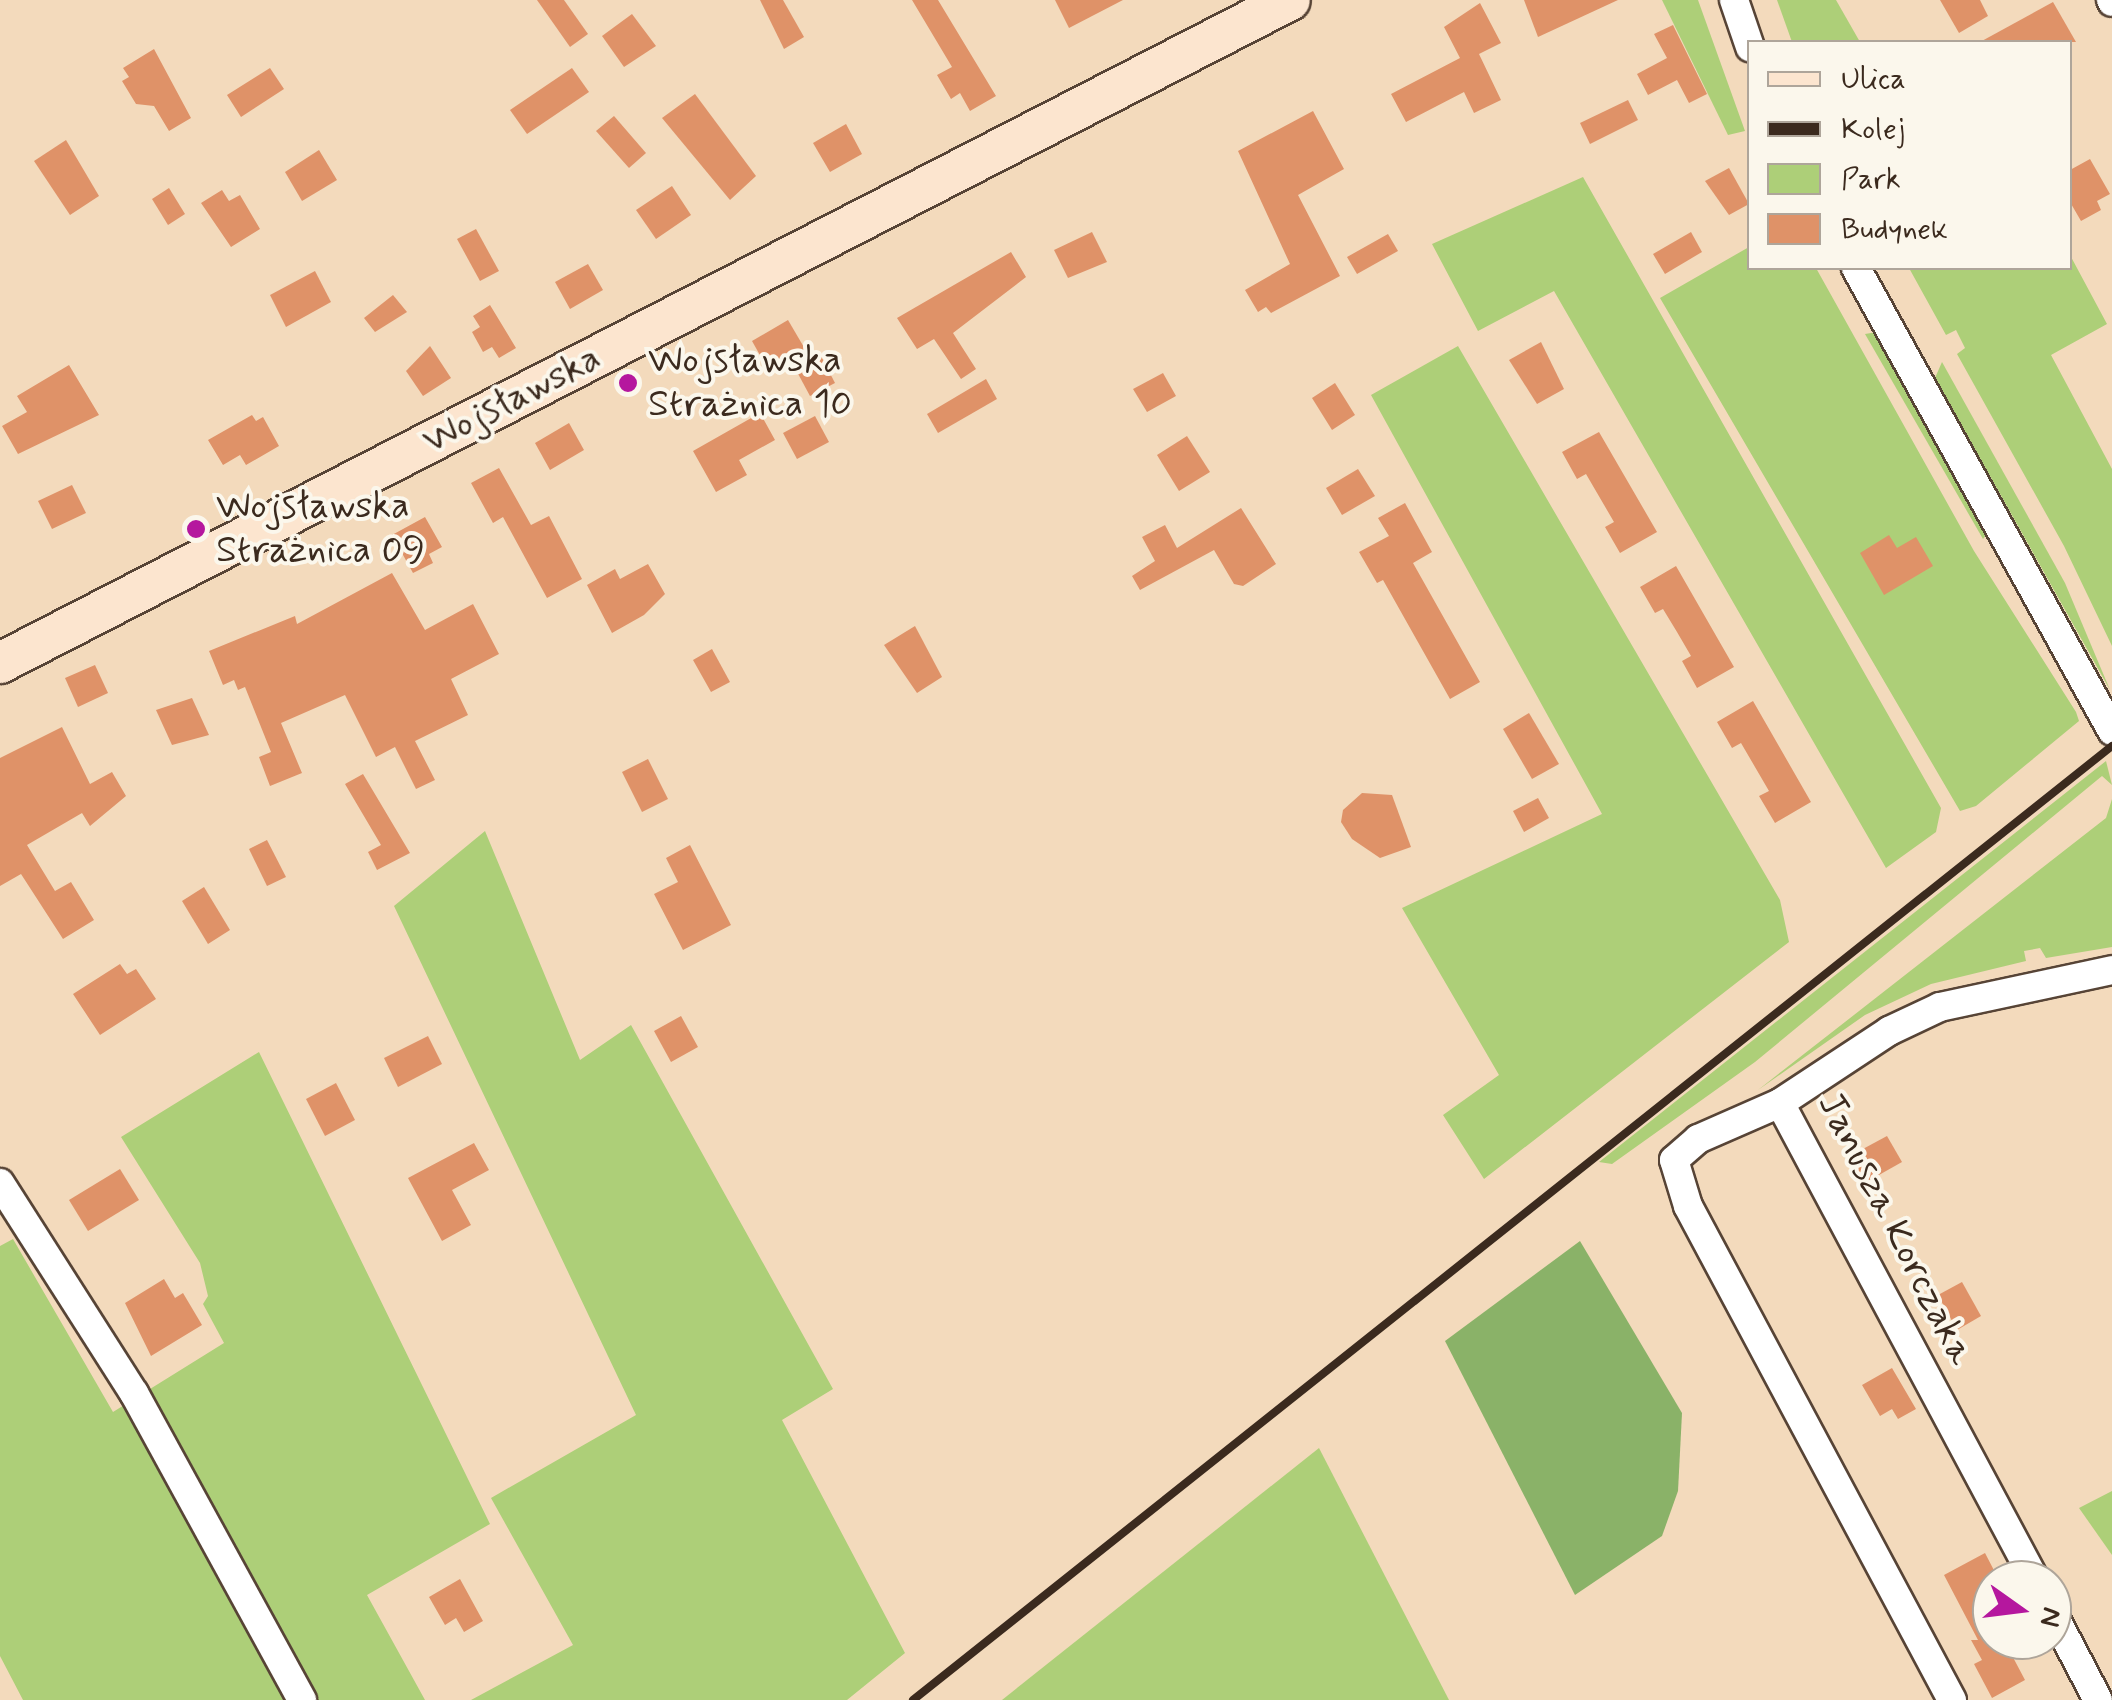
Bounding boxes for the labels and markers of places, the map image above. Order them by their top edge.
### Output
place label: Wojsławska Strażnica 10 [648,338,852,428]
marker: Wojsławska Strażnica 10 [617,372,639,394]
place label: Wojsławska Strażnica 09 [216,484,425,574]
marker: Wojsławska Strażnica 09 [185,518,207,540]

